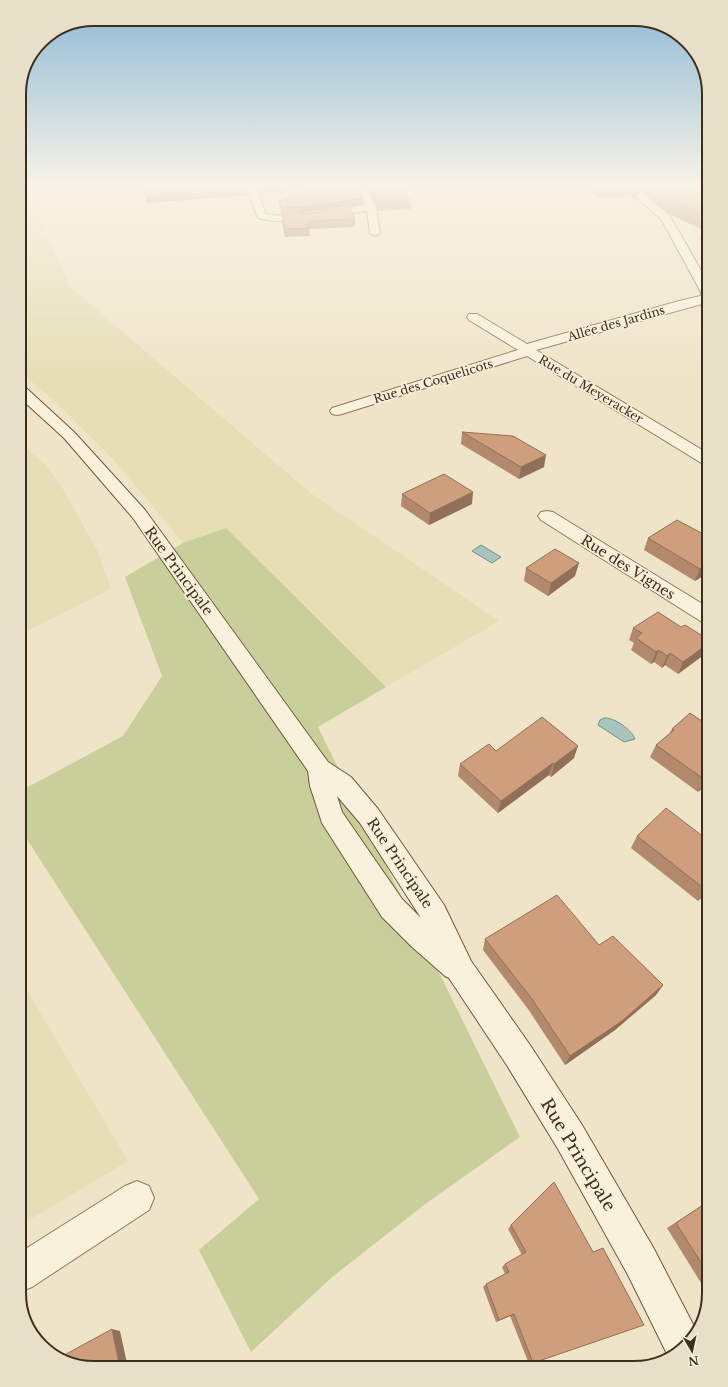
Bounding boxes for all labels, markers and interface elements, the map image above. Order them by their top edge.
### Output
street label: Allée des Jardins [565,302,666,344]
street label: Rue du Meyeracker [536,352,646,426]
street label: Rue des Coquelicots [371,356,495,406]
street label: Rue Principale [141,523,217,619]
street label: Rue des Vignes [578,531,678,603]
street label: Rue Principale [363,814,437,912]
street label: Rue Principale [536,1095,620,1215]
north arrow [672,1331,712,1371]
text: N [687,1353,700,1369]

